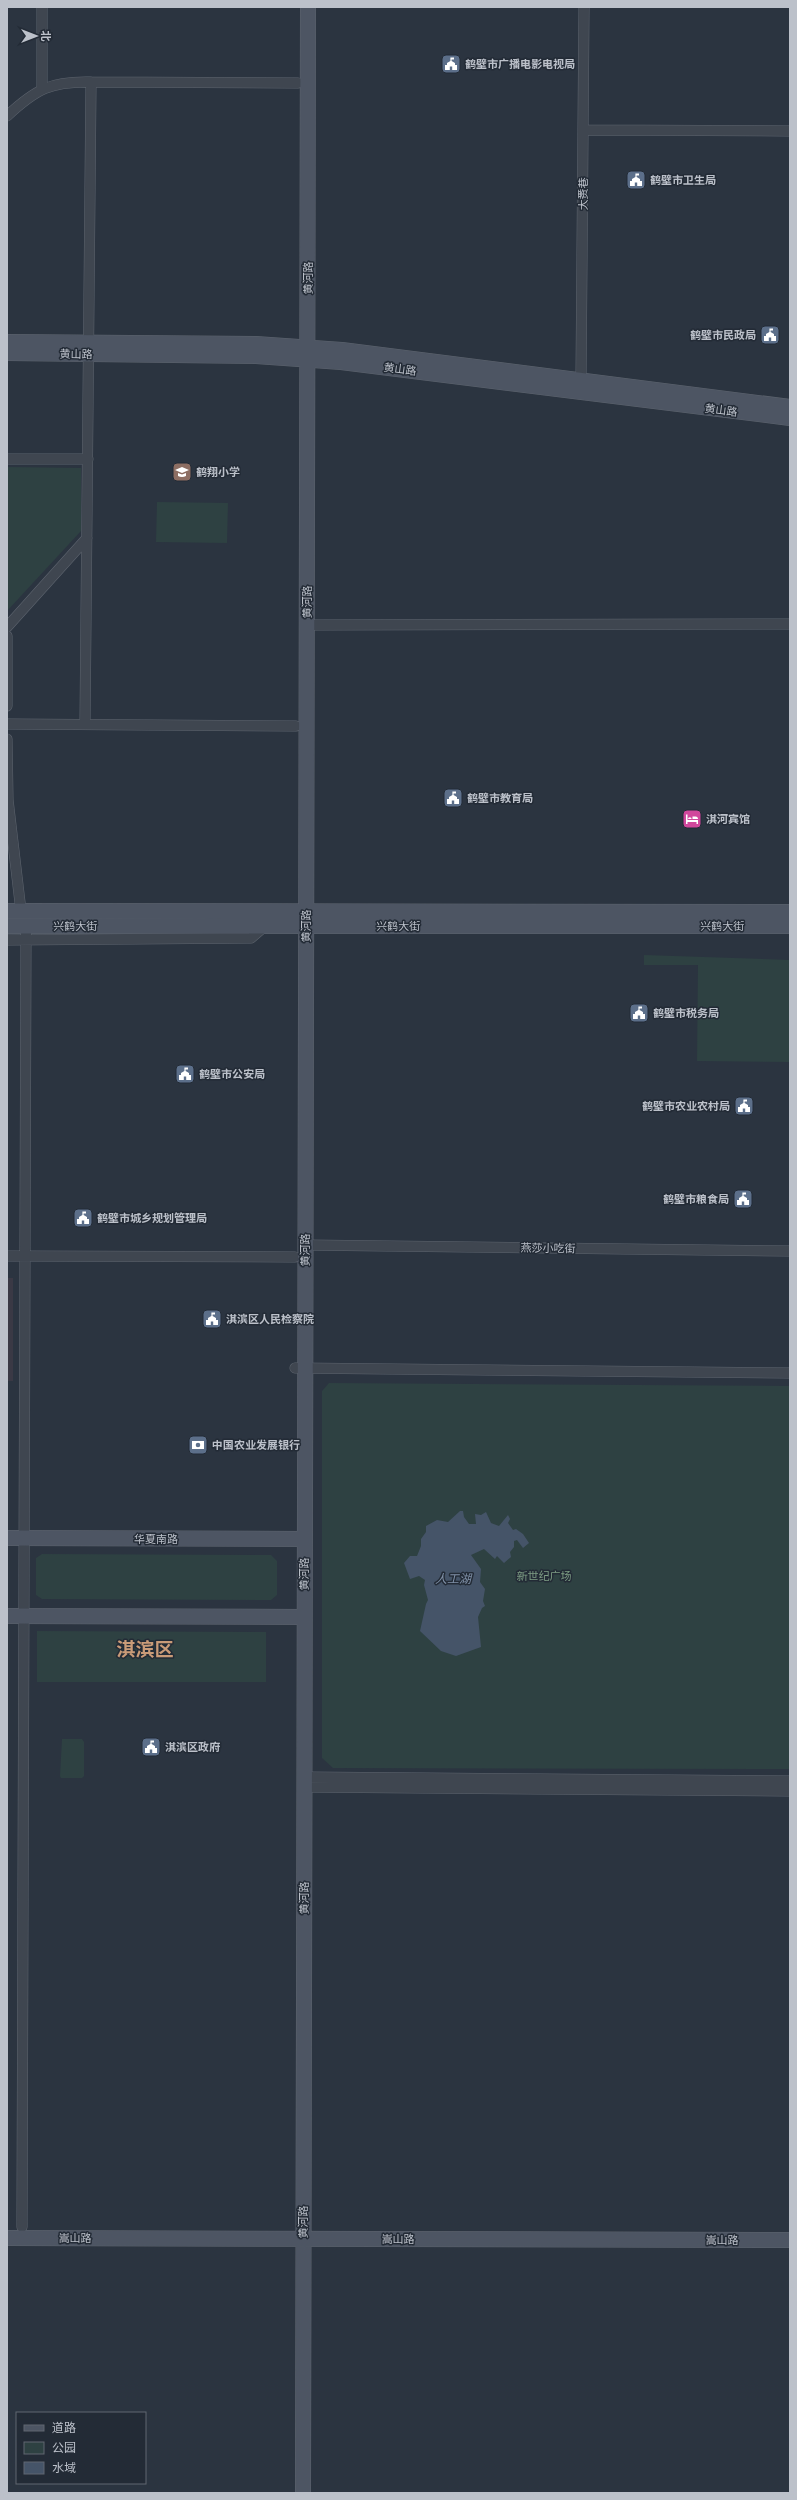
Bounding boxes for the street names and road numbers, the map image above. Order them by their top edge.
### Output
street label: 大赉巷 [576,178,589,211]
street label: 黄河路 [301,262,314,295]
street label: 黄山路 [59,347,93,360]
street label: 黄山路 [383,360,417,377]
street label: 黄山路 [704,401,738,418]
street label: 黄河路 [300,586,313,619]
street label: 黄河路 [299,910,312,943]
street label: 兴鹤大街 [53,919,97,932]
street label: 兴鹤大街 [376,919,420,932]
street label: 兴鹤大街 [700,919,744,932]
street label: 黄河路 [298,1234,311,1267]
street label: 燕莎小吃街 [520,1241,576,1254]
street label: 华夏南路 [134,1532,178,1545]
street label: 黄河路 [297,1558,310,1591]
street label: 黄河路 [297,1882,310,1915]
street label: 黄河路 [296,2206,309,2239]
street label: 嵩山路 [59,2231,92,2244]
street label: 嵩山路 [382,2232,415,2245]
street label: 嵩山路 [706,2233,739,2246]

